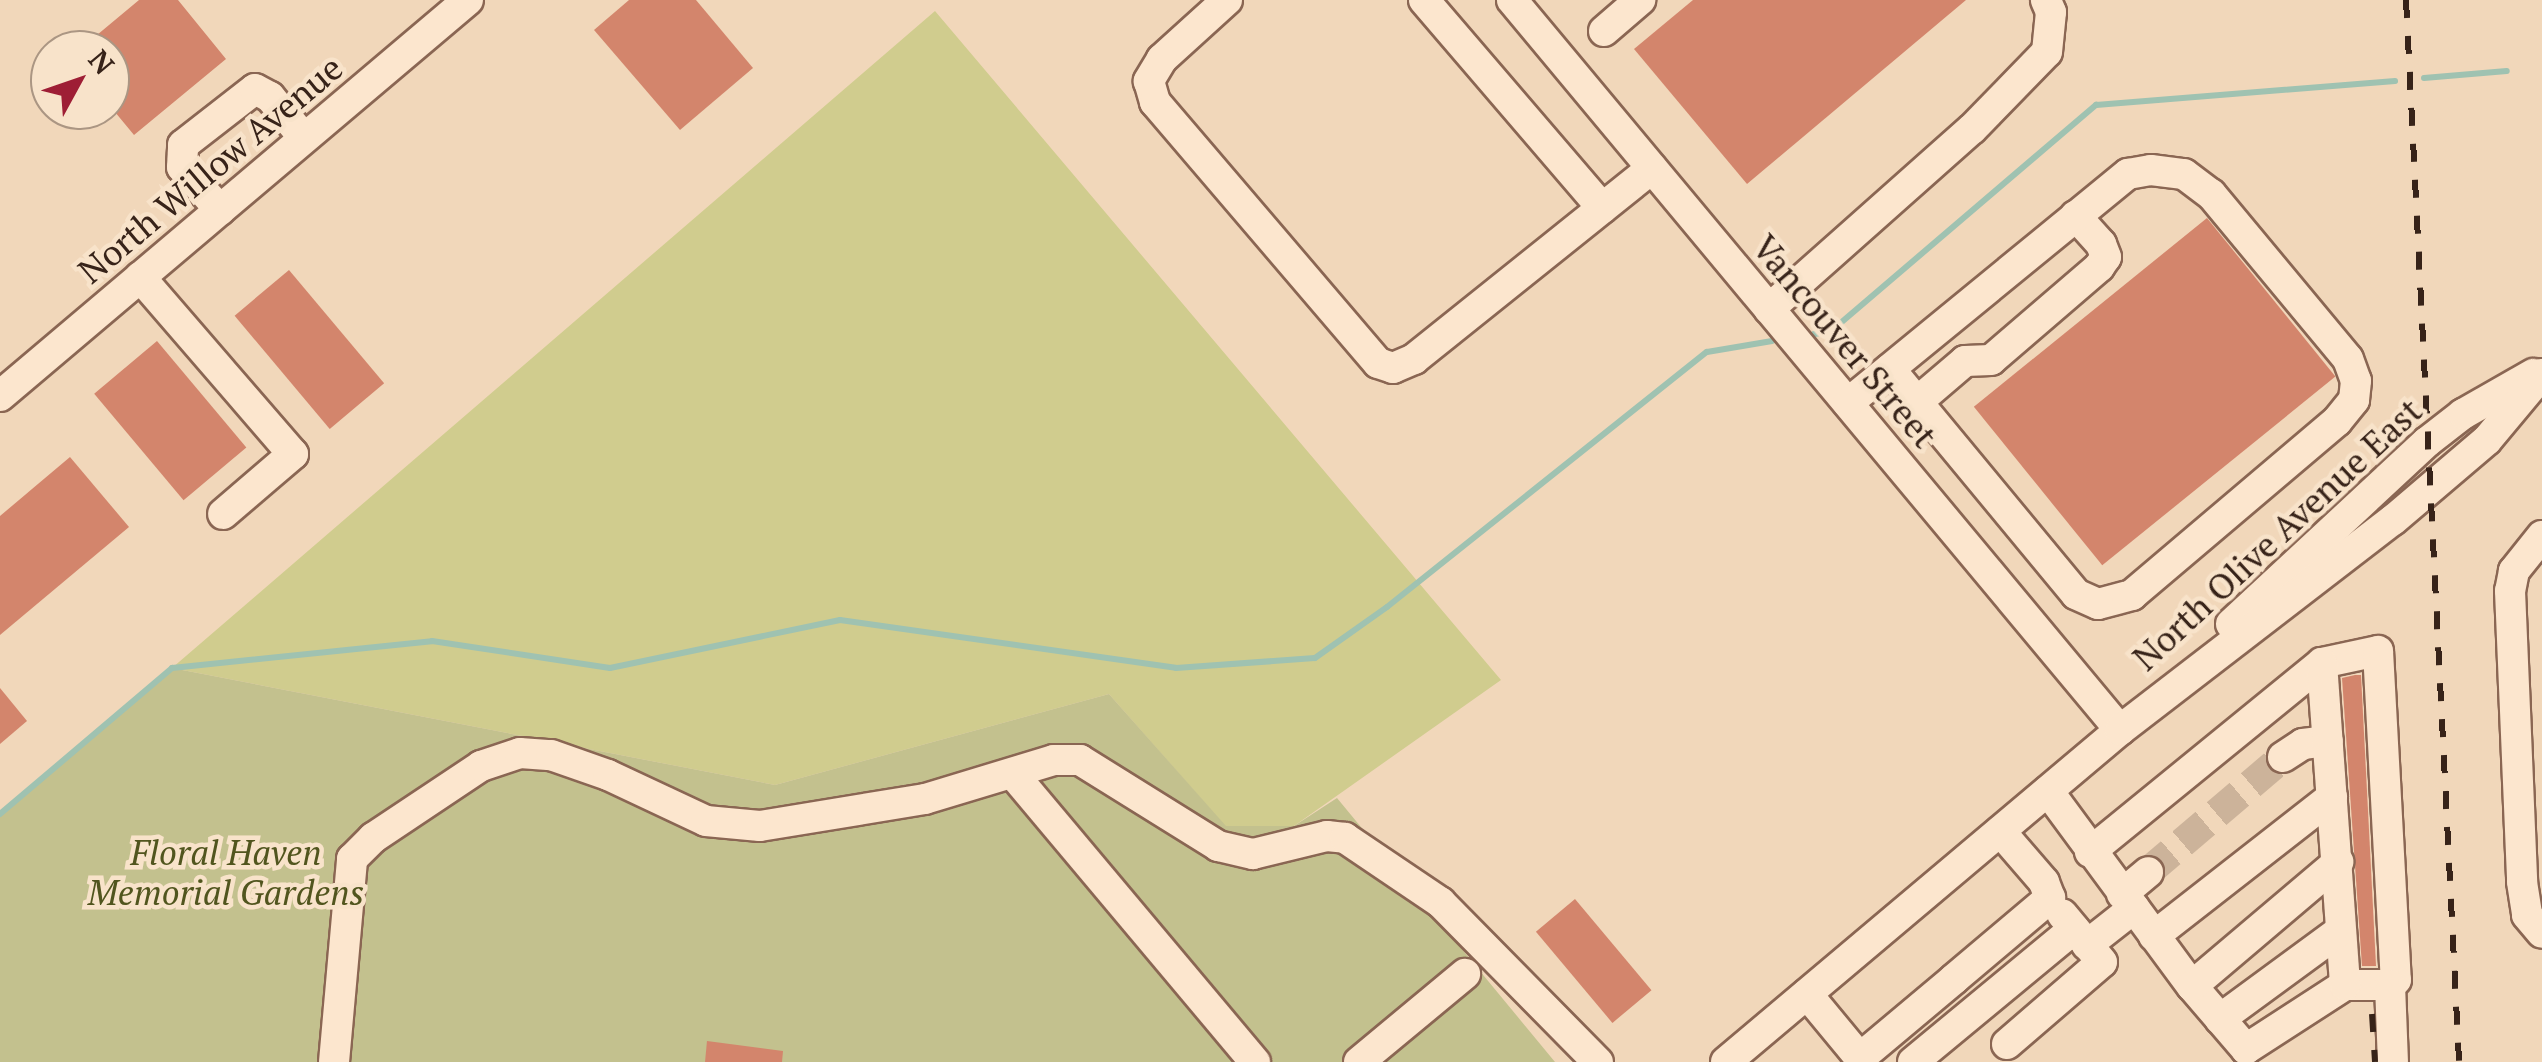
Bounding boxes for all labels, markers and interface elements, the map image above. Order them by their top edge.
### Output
north arrow [30,30,130,130]
street label: North Willow Avenue [69,46,351,292]
street label: Vancouver Street [1744,226,1946,456]
street label: North Olive Avenue East [2124,389,2430,679]
park label: Floral Haven Memorial Gardens [88,831,364,913]

